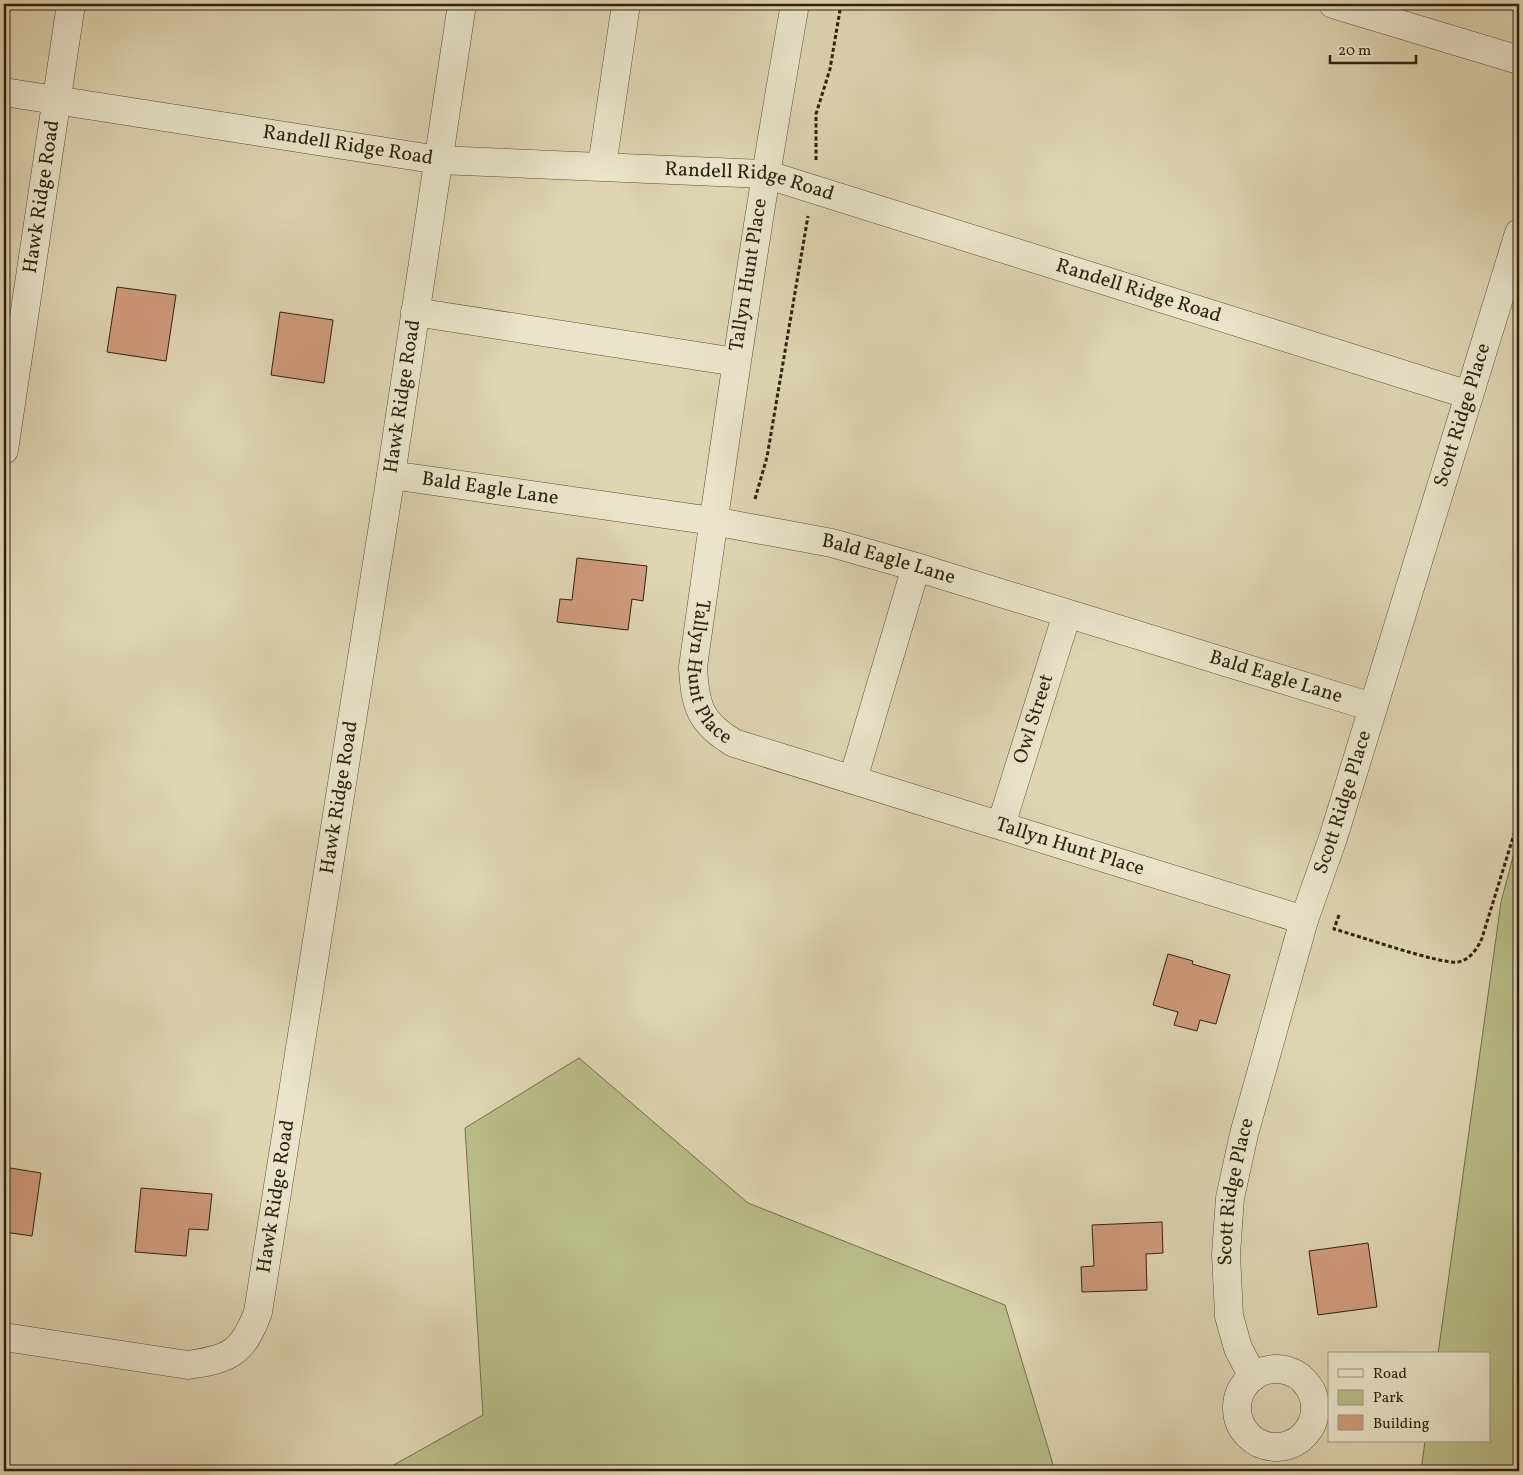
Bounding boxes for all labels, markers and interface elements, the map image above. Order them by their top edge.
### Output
scale bar [1330,32,1417,64]
text: 20 m [1338,41,1371,62]
street label: Hawk Ridge Road [17,118,67,275]
street label: Randell Ridge Road [261,119,435,173]
street label: Randell Ridge Road [664,156,837,209]
street label: Tallyn Hunt Place [723,197,775,353]
street label: Randell Ridge Road [1052,252,1225,330]
street label: Hawk Ridge Road [377,318,428,475]
street label: Scott Ridge Place [1428,340,1498,491]
street label: Bald Eagle Lane [420,466,560,513]
street label: Bald Eagle Lane [819,527,959,592]
street label: Tallyn Hunt Place [678,598,737,752]
street label: Bald Eagle Lane [1206,644,1346,711]
street label: Owl Street [1007,671,1061,767]
street label: Hawk Ridge Road [314,719,366,876]
street label: Scott Ridge Place [1307,727,1379,878]
street label: Tallyn Hunt Place [992,811,1148,884]
street label: Scott Ridge Place [1212,1115,1262,1266]
street label: Hawk Ridge Road [250,1118,302,1275]
legend [1328,1352,1490,1442]
text: Road [1373,1364,1407,1385]
text: Park [1373,1388,1404,1409]
text: Building [1373,1414,1430,1435]

